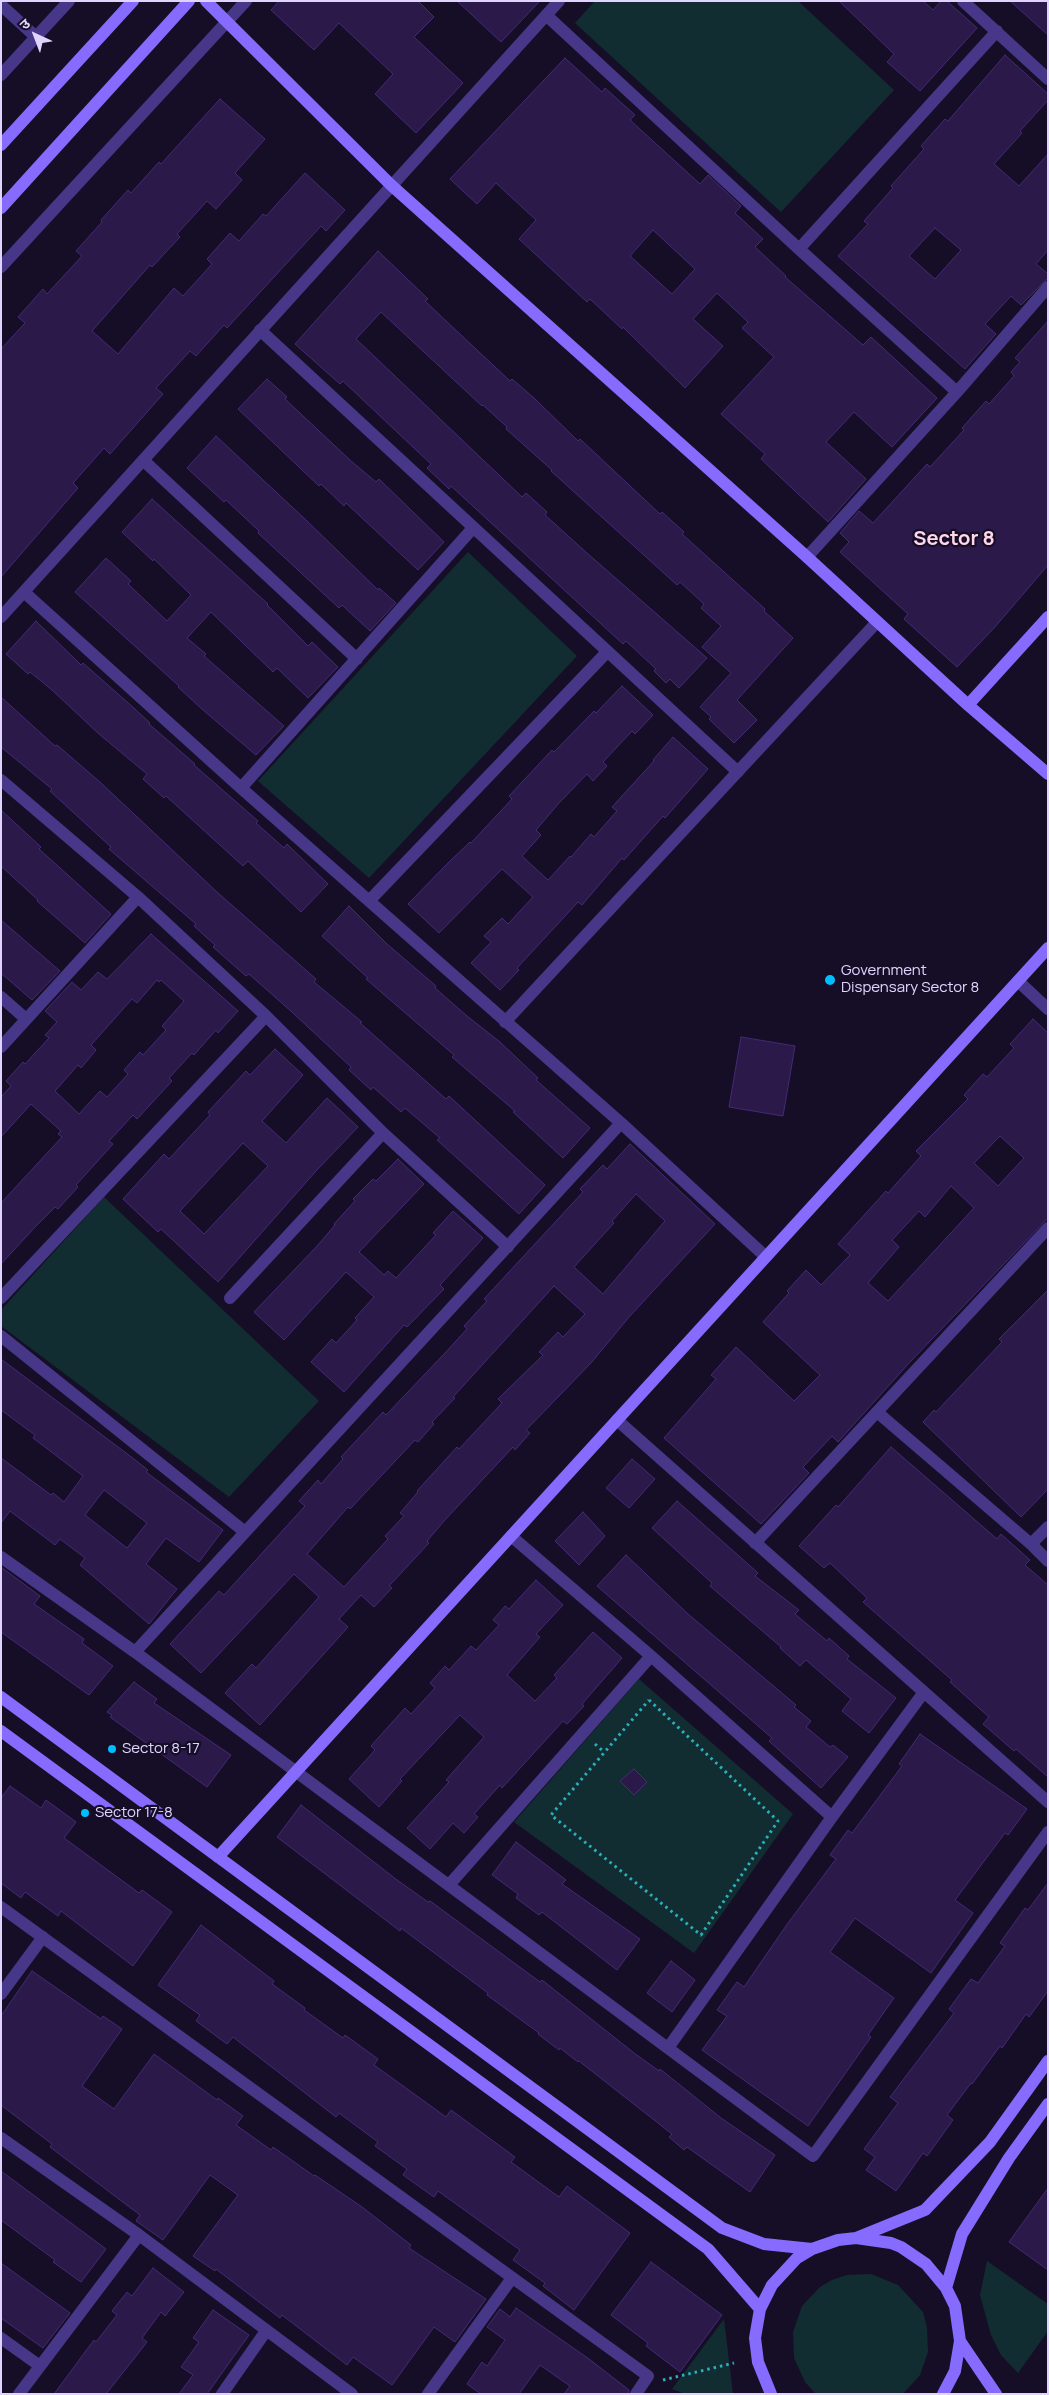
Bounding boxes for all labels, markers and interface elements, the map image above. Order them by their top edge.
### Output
north arrow [10,10,60,60]
text: उ [15,14,34,33]
district label: Sector 8 [913,527,995,551]
place label: Government Dispensary Sector 8 [841,962,979,997]
marker: Government Dispensary Sector 8 [823,973,837,987]
place label: Sector 8-17 [122,1740,200,1758]
marker: Sector 8-17 [106,1743,118,1755]
place label: Sector 17-8 [95,1804,173,1822]
marker: Sector 17-8 [79,1807,91,1819]

